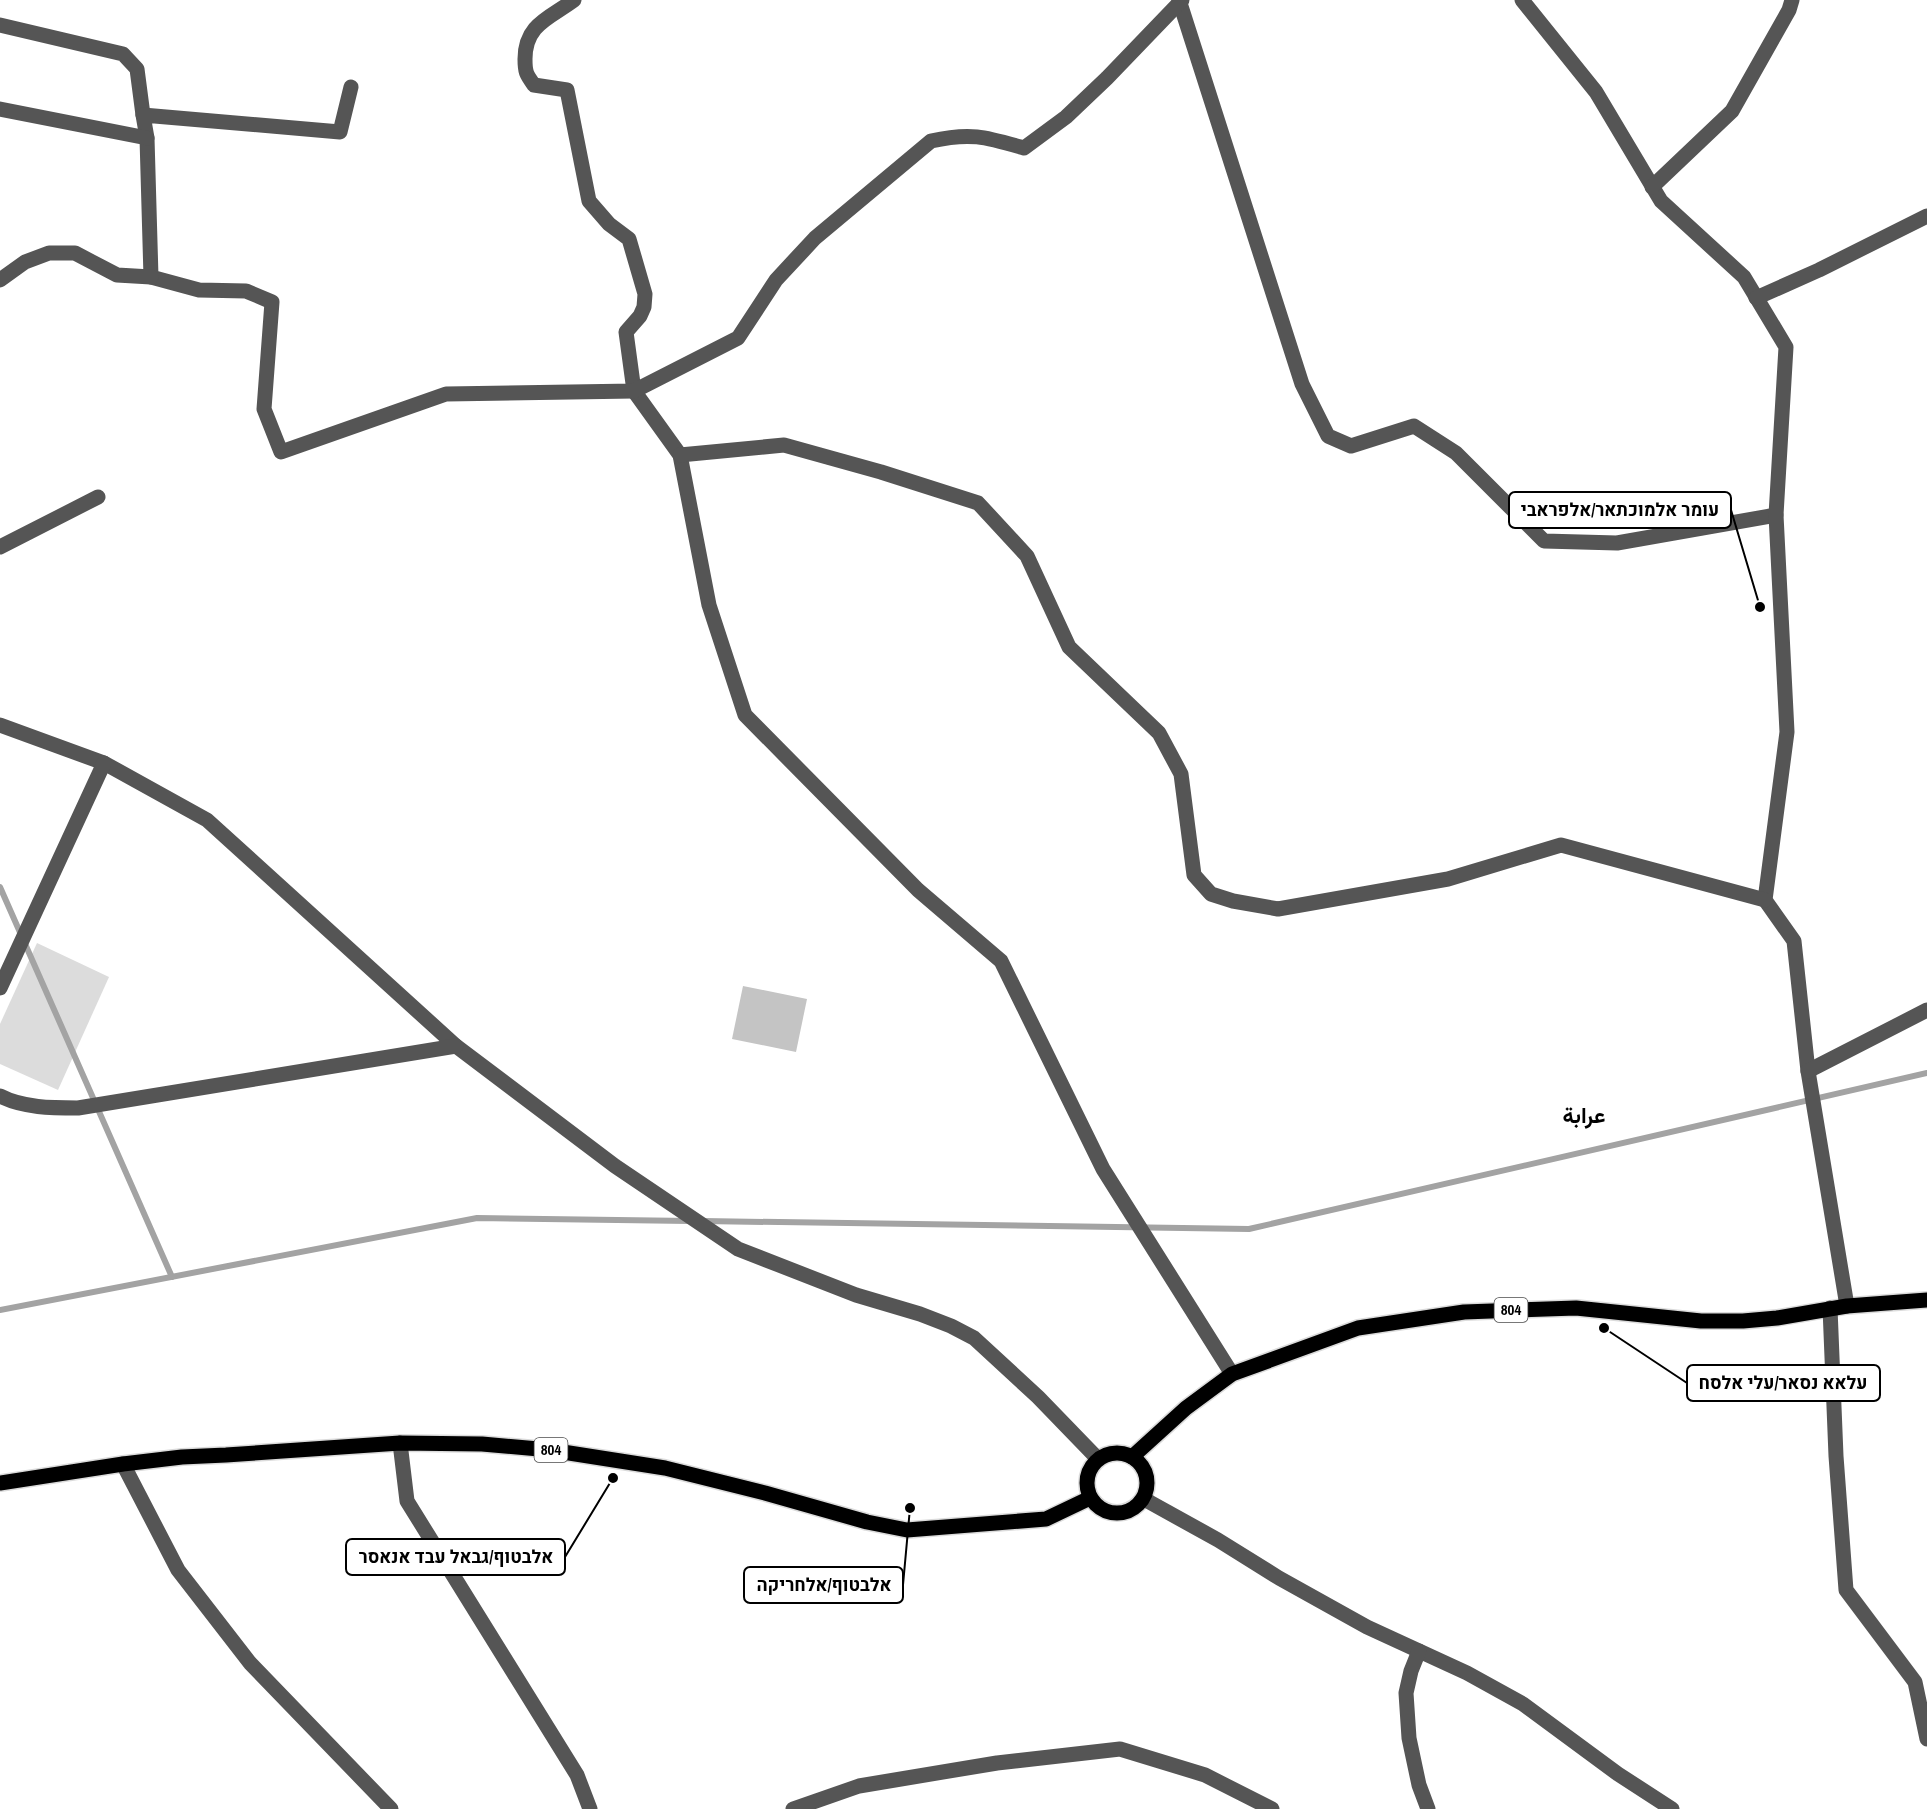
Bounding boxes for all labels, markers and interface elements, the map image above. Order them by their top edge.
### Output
callout: עומר אלמוכתאר/אלפראבי [1509,492,1731,528]
text: עומר אלמוכתאר/אלפראבי [1521,497,1719,522]
district label: عرابة [1562,1100,1606,1130]
road number: 804 [1494,1298,1528,1322]
callout: עלאא נסאר/עלי אלסח [1687,1365,1880,1401]
text: עלאא נסאר/עלי אלסח [1699,1370,1867,1395]
road number: 804 [534,1438,568,1462]
callout: אלבטוף/גבאל עבד אנאסר [346,1539,565,1575]
text: אלבטוף/גבאל עבד אנאסר [359,1544,553,1569]
callout: אלבטוף/אלחריקה [744,1567,903,1603]
text: אלבטוף/אלחריקה [756,1572,892,1597]

